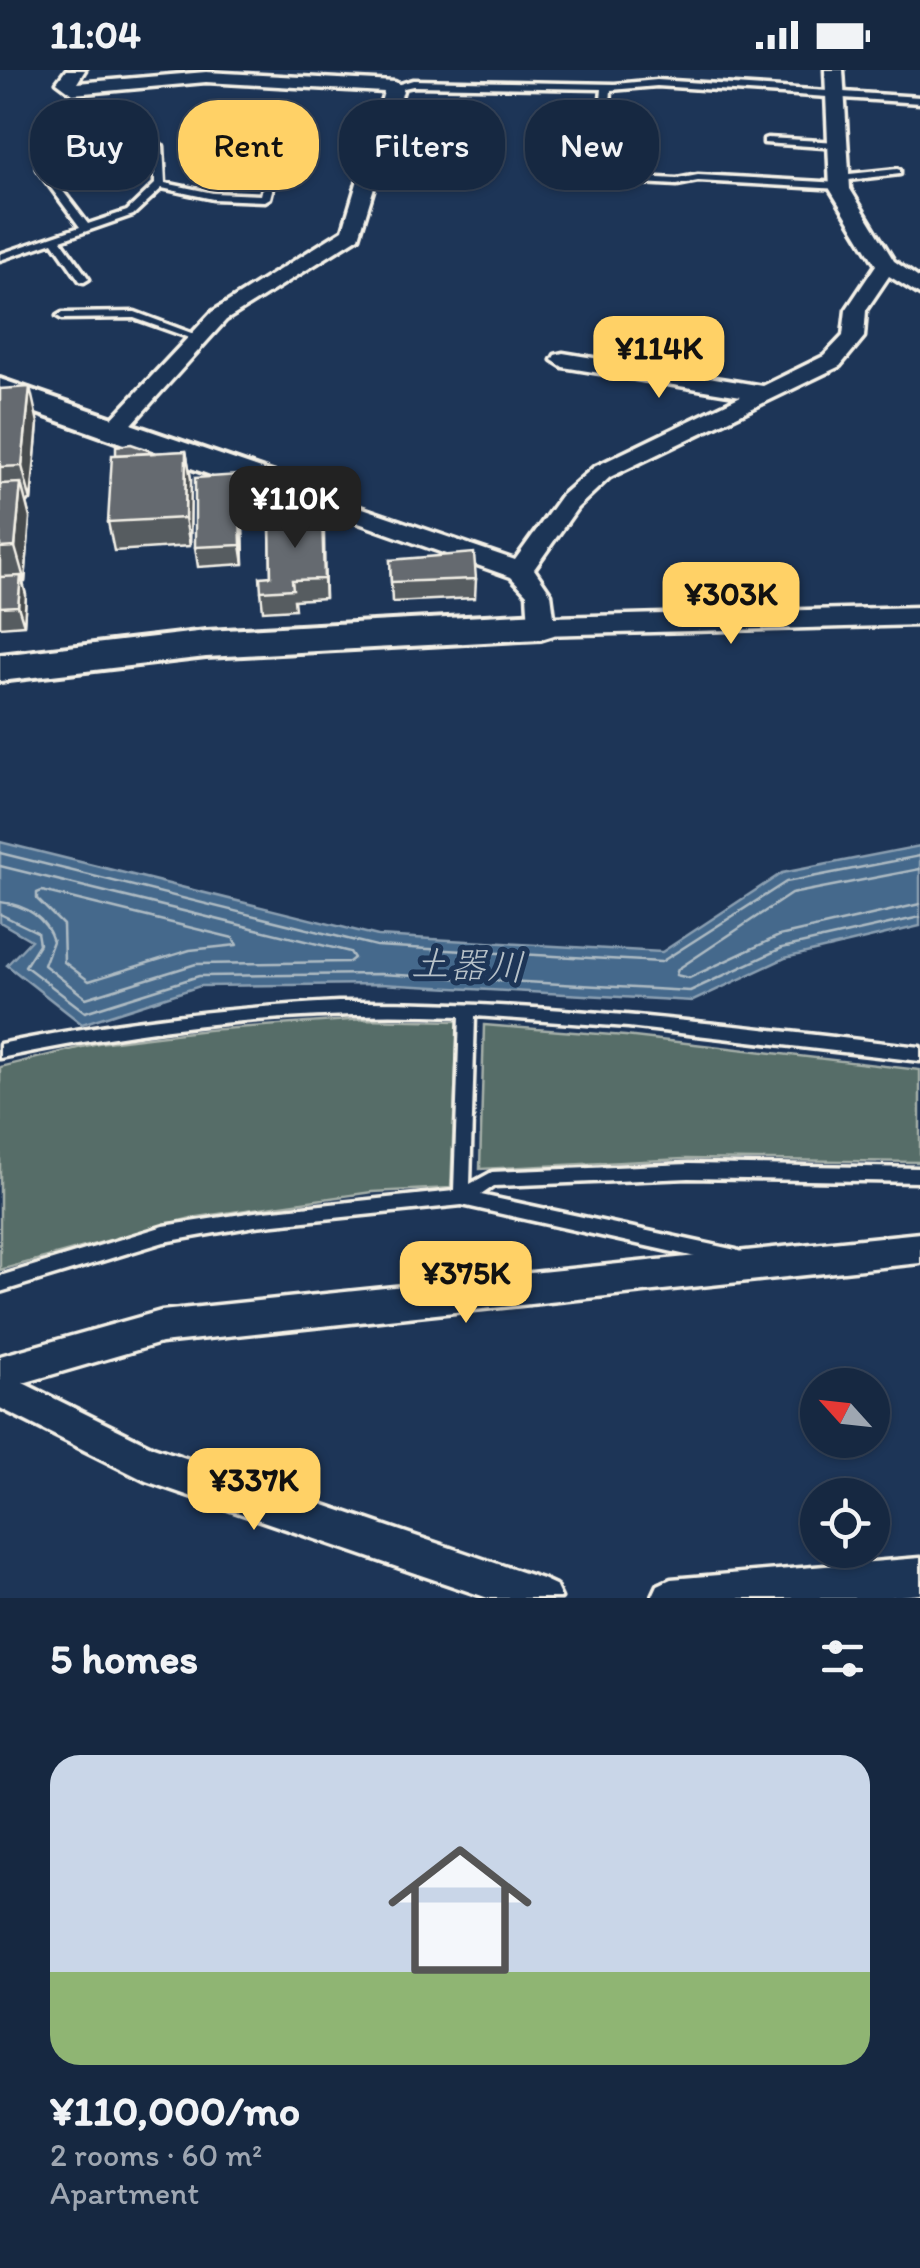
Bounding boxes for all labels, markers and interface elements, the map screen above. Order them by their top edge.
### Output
text: 11:04 [50,12,141,58]
chip: Buy [30,100,158,190]
chip: Rent [178,100,319,190]
chip: Filters [339,100,505,190]
chip: New [525,100,659,190]
pin: ¥114K [589,316,729,401]
text: ¥114K [615,329,703,367]
pin: ¥110K [225,466,365,551]
text: ¥110K [251,479,339,517]
pin: ¥303K [661,562,801,647]
text: ¥303K [685,575,777,613]
water label: 土器川 [410,940,526,990]
pin: ¥375K [396,1241,536,1326]
text: ¥375K [422,1254,510,1292]
north arrow [800,1368,890,1458]
map controls [800,1368,890,1568]
pin: ¥337K [184,1448,324,1533]
text: ¥337K [209,1461,299,1499]
button: locate [800,1478,890,1568]
icon: filters [815,1631,870,1686]
text: 5 homes [50,1633,198,1684]
icon: home [370,1820,550,2000]
text: ¥110,000/mo [50,2085,300,2136]
text: 2 rooms · 60 m² [50,2136,262,2174]
text: Apartment [50,2174,199,2212]

